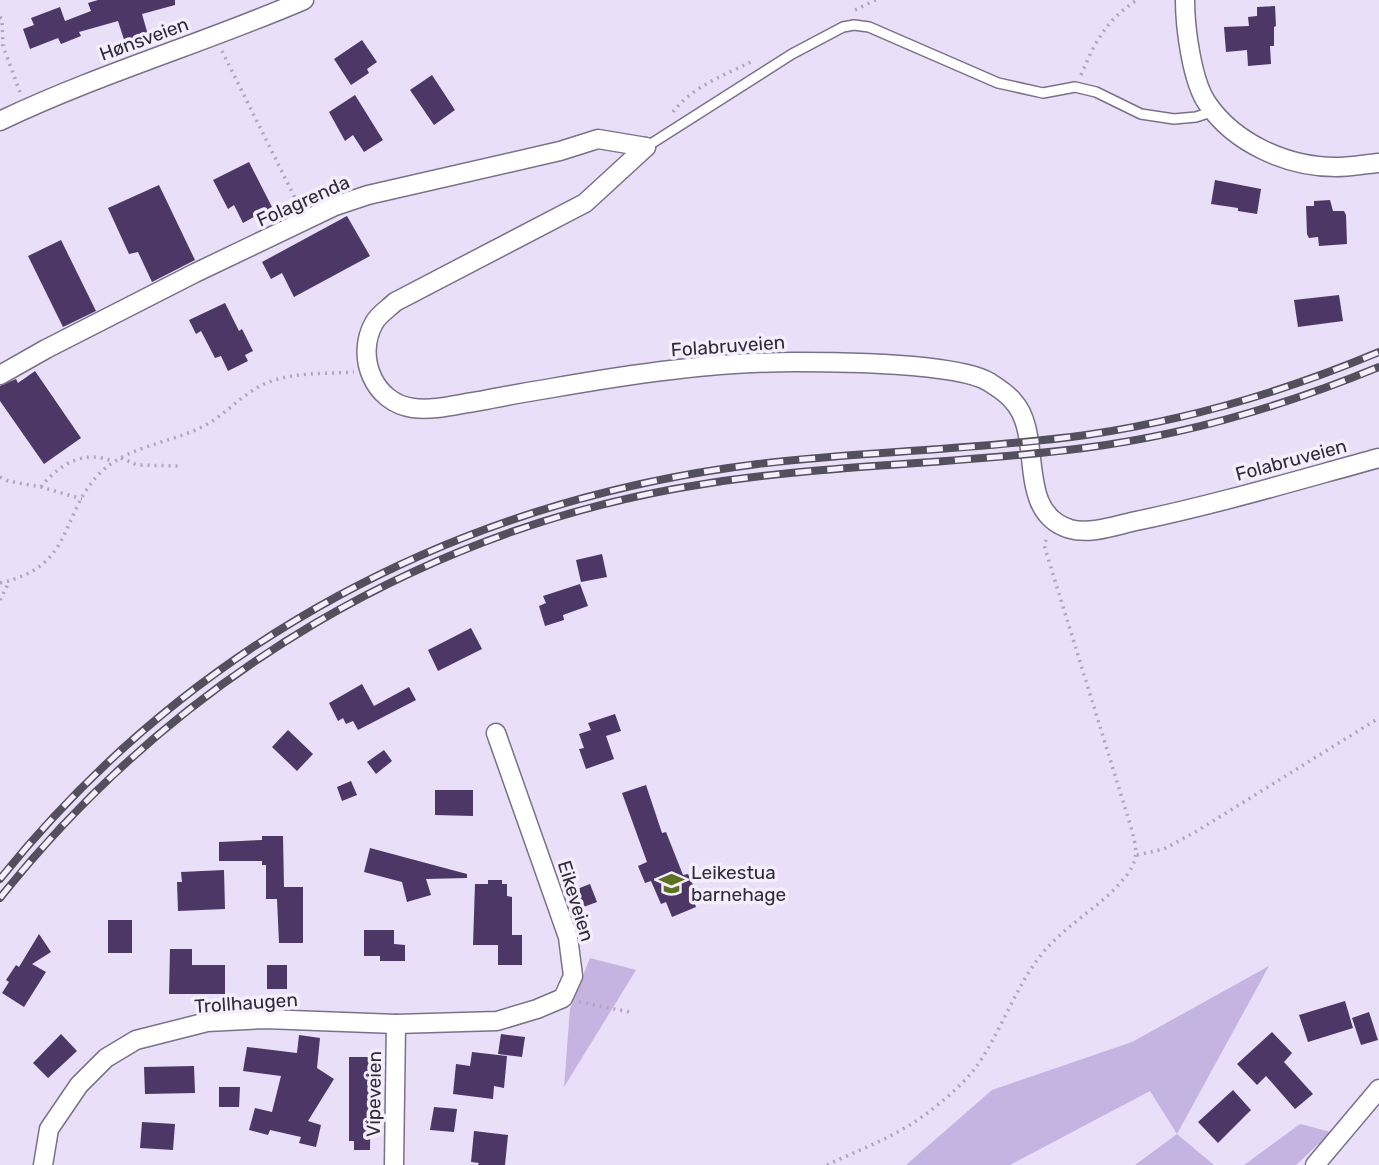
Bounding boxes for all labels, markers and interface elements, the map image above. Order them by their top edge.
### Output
street label: Hønsveien [96,12,192,66]
street label: Folagrenda [253,170,353,232]
street label: Folabruveien [670,331,786,361]
street label: Folabruveien [1233,434,1349,486]
street label: Eikeveien [553,858,599,944]
place label: Leikestua barnehage [691,861,786,906]
school or university icon: Leikestua barnehage [657,869,685,897]
street label: Trollhaugen [194,988,298,1018]
street label: Vipeveien [362,1051,386,1137]

